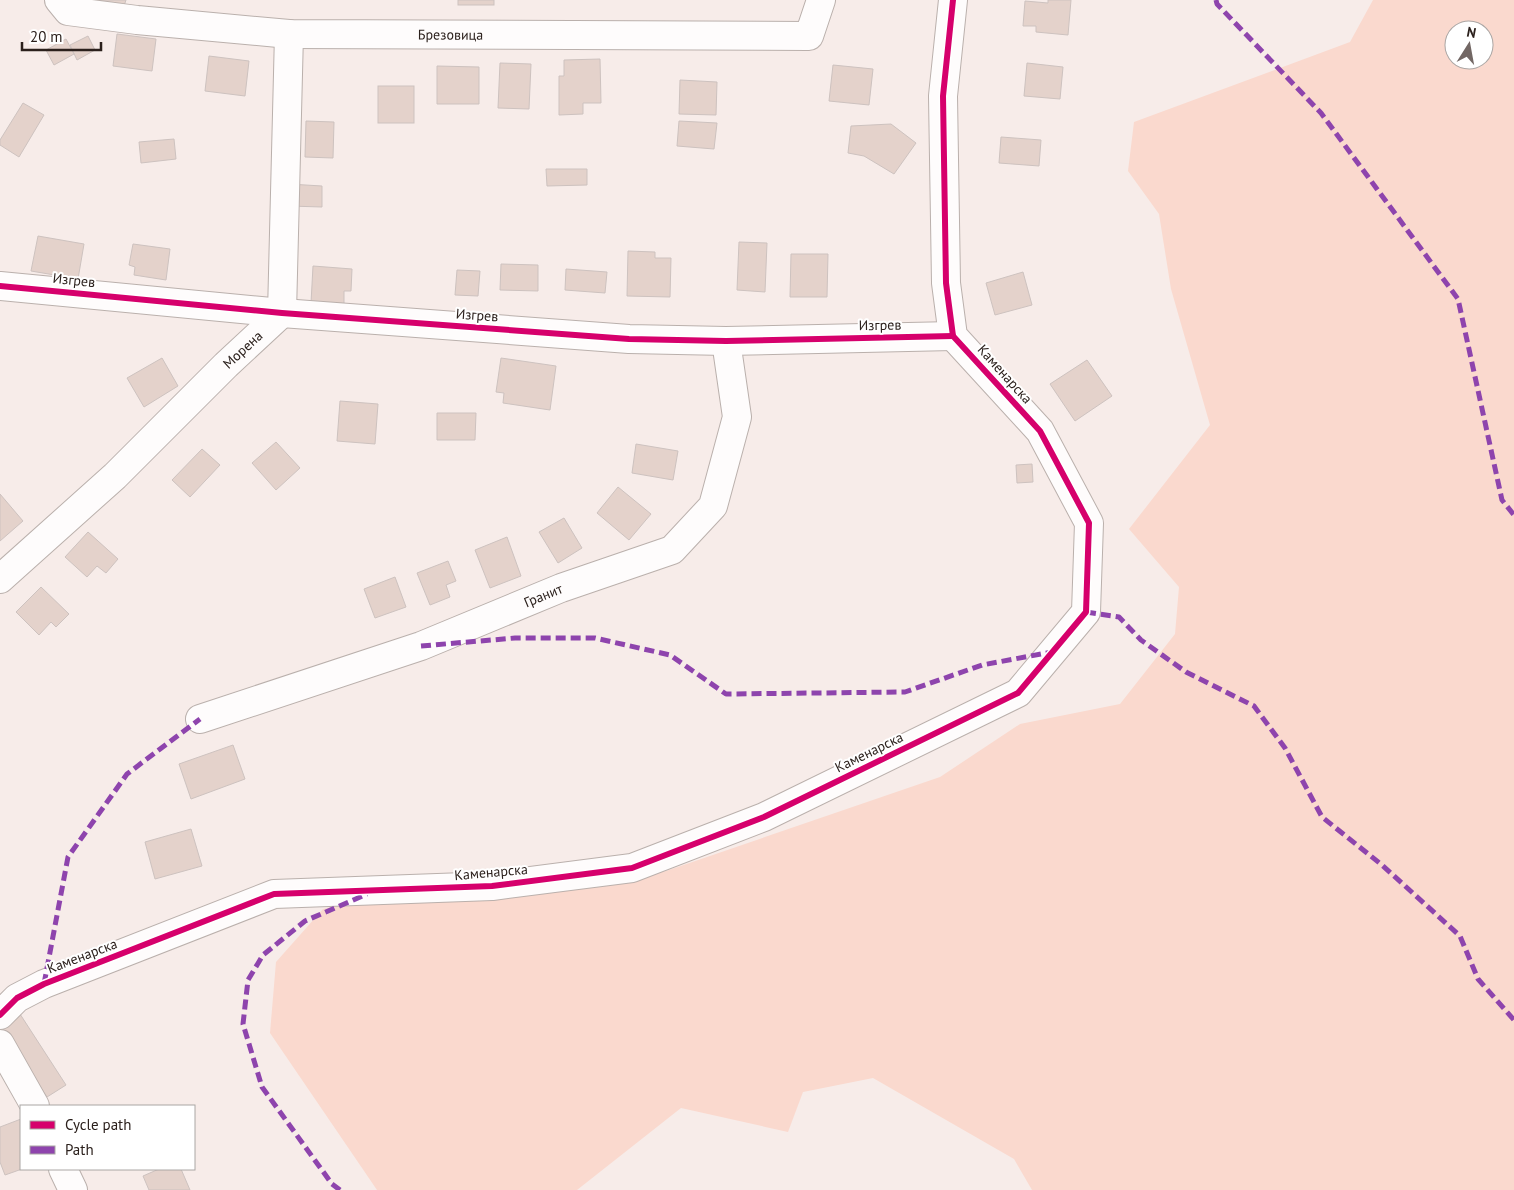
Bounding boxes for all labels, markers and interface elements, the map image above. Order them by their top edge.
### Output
scale bar [22,20,101,52]
north arrow [1444,20,1494,70]
text: N [1465,23,1478,42]
street label: Брезовица [418,25,483,44]
text: 20 m [30,27,63,46]
street label: Изгрев [52,269,96,291]
street label: Изгрев [455,305,499,325]
street label: Изгрев [859,316,901,334]
street label: Морена [219,327,266,372]
street label: Каменарска [974,341,1036,407]
street label: Гранит [521,579,565,611]
street label: Каменарска [832,728,906,776]
street label: Каменарска [454,860,529,884]
street label: Каменарска [44,934,120,978]
legend [20,1105,195,1170]
text: Cycle path [65,1115,131,1134]
text: Path [65,1140,94,1159]

